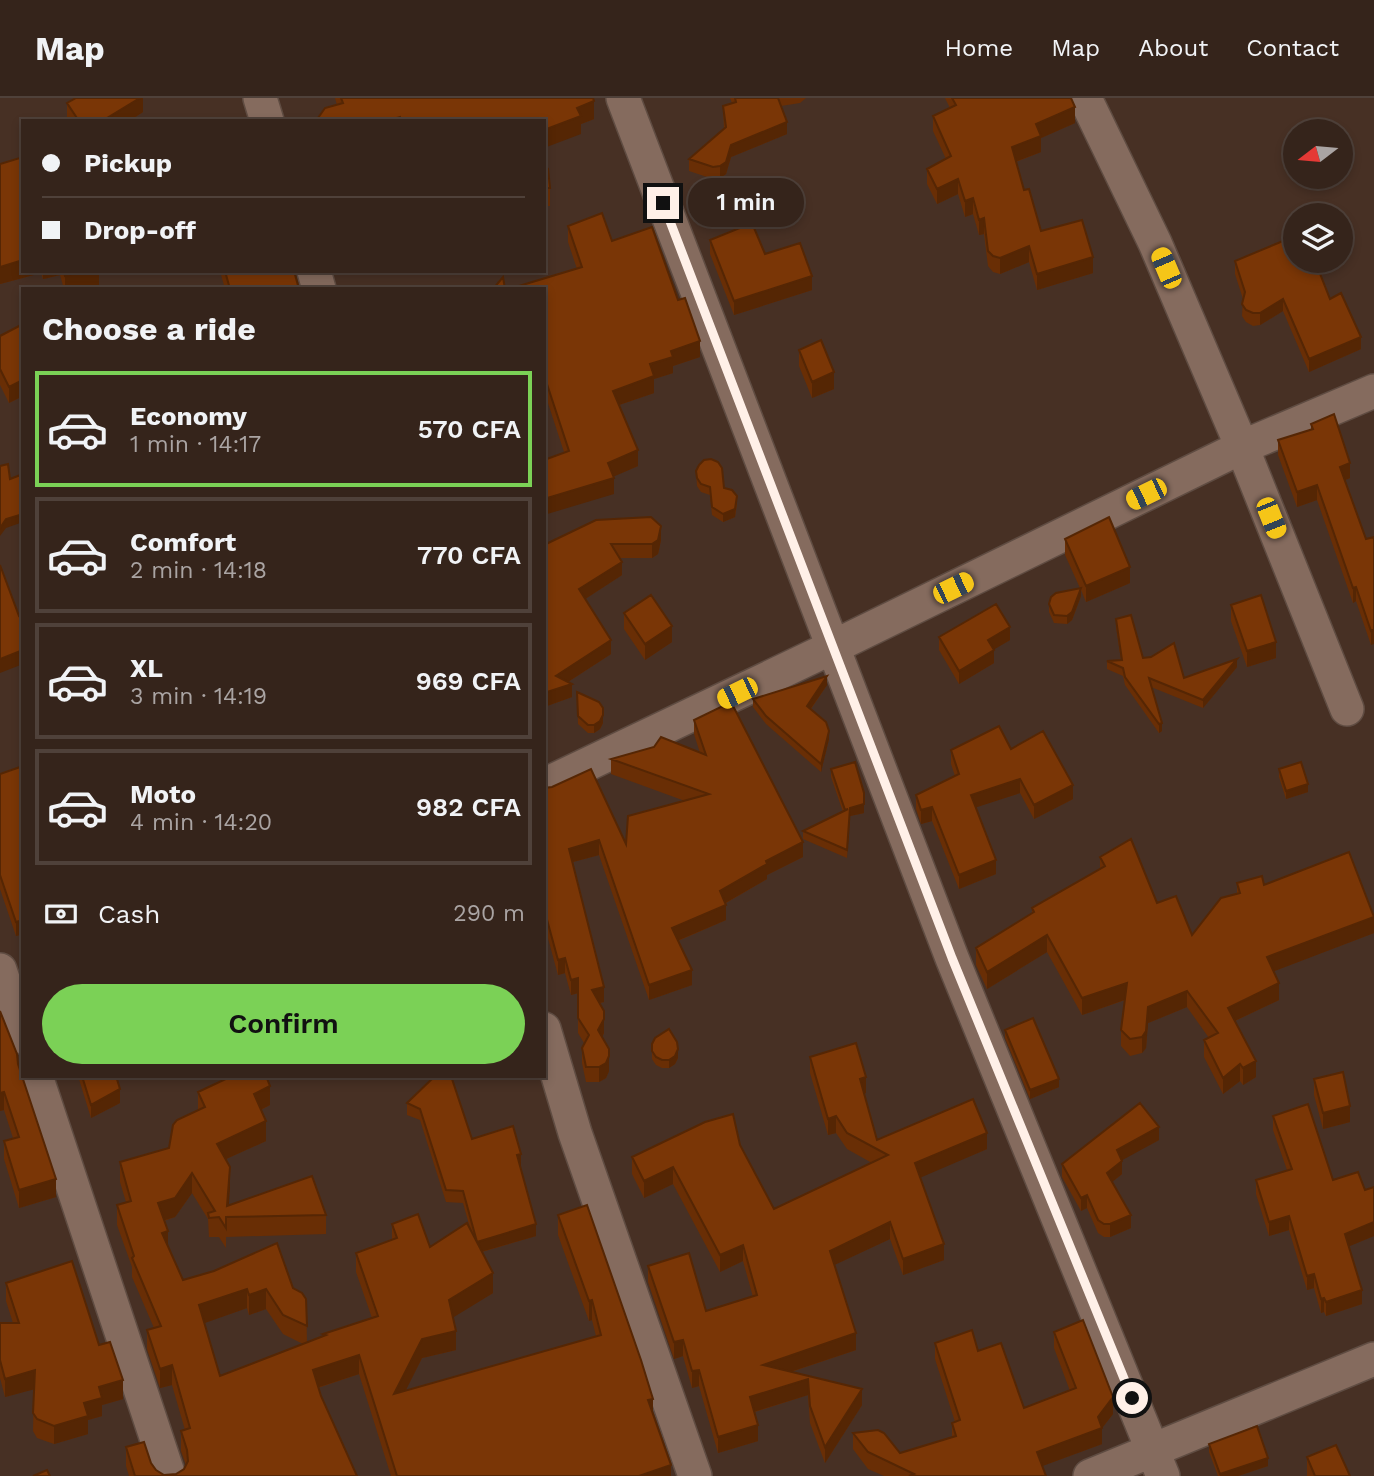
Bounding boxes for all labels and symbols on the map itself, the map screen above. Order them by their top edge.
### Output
north arrow [1283,119,1353,189]
callout: 1 min [688,178,803,228]
route end [647,187,679,219]
car [1149,245,1184,291]
car [1123,475,1170,513]
car [1254,495,1289,541]
car [930,569,977,607]
car [714,674,761,712]
route start [1116,1382,1148,1414]

